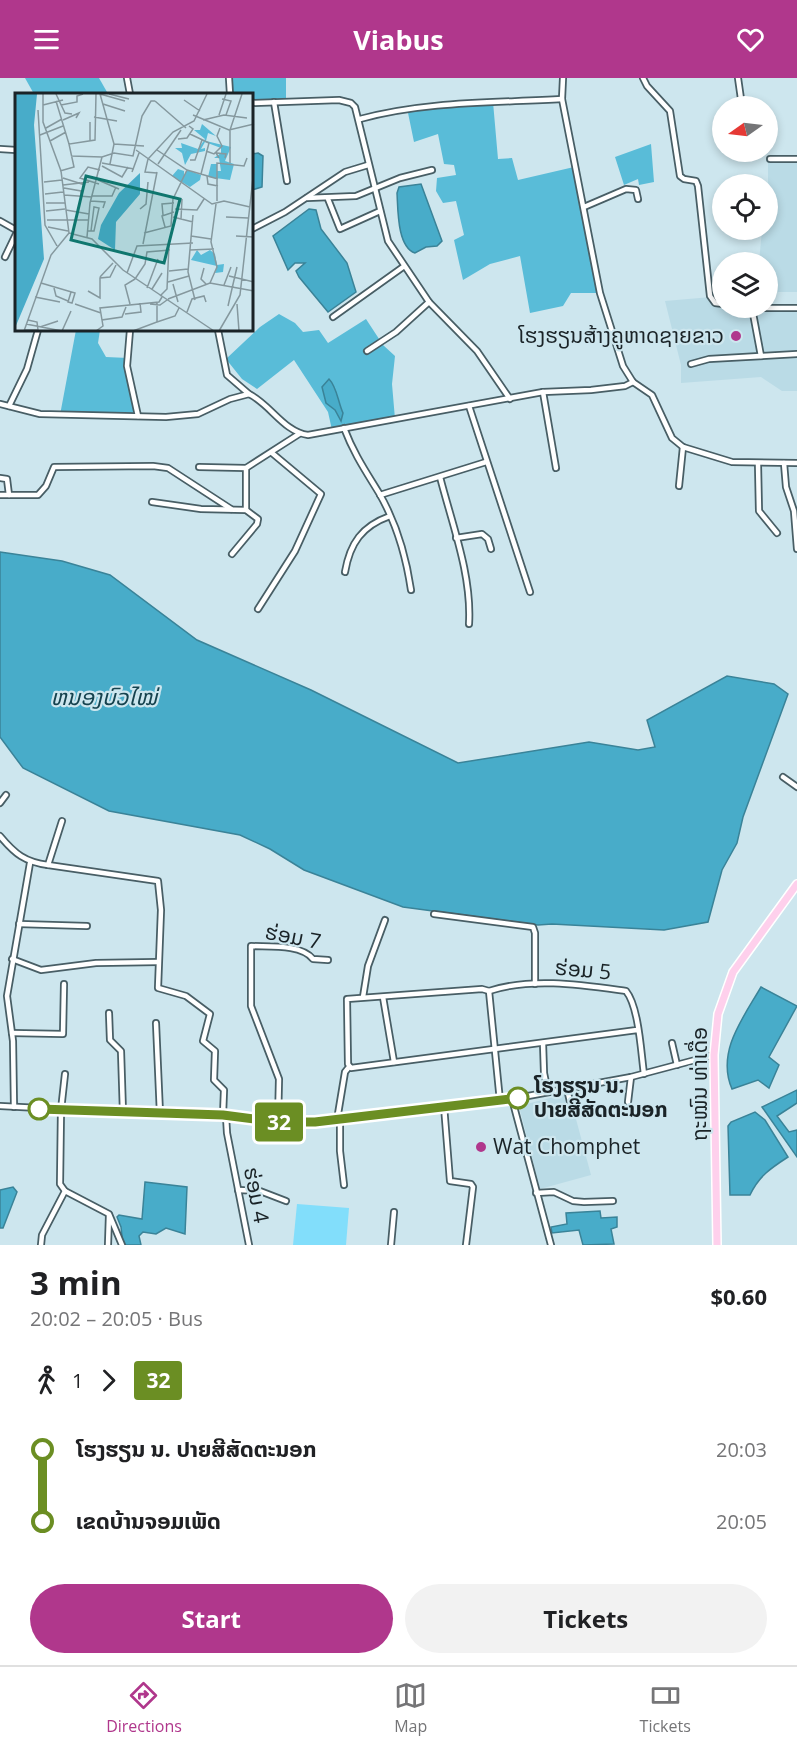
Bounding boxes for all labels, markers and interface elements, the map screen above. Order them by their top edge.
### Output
text: Viabus [353,21,444,58]
icon: menu [30,23,63,56]
icon: heart [734,23,767,56]
inset map [15,93,254,332]
north arrow [712,96,778,162]
map controls [712,96,778,318]
button: locate [712,174,778,240]
button: layers [712,252,778,318]
place label: ໂຮງຮຽນສ້າງຄູຫາດຊາຍຂາວ [518,321,724,350]
marker: ໂຮງຮຽນສ້າງຄູຫາດຊາຍຂາວ [729,329,743,343]
water label: ຫນອງບົວໄໝ່ [51,681,160,711]
street label: ຮ່ອມ 7 [263,917,323,955]
street label: ຮ່ອມ 5 [554,953,612,985]
street label: ຖະໝົນ ທ່າເດື່ອ [684,1027,713,1141]
place label: ໂຮງຮຽນ ນ. ປາຍສີສັດຕະນອກ [533,1071,668,1123]
marker: ໂຮງຮຽນ ນ. ປາຍສີສັດຕະນອກ [507,1087,529,1109]
unlabelled marker [28,1098,50,1120]
line badge: 32 [252,1102,306,1142]
text: 32 [267,1108,291,1136]
place label: Wat Chomphet [493,1132,640,1160]
marker: Wat Chomphet [474,1140,488,1154]
street label: ຮ່ອມ 4 [238,1165,276,1225]
text: 3 min [30,1260,122,1305]
text: $0.60 [710,1281,767,1311]
text: 20:02 – 20:05 · Bus [30,1305,203,1332]
icon: walk [30,1364,63,1397]
icon: forward [92,1364,125,1397]
text: 32 [146,1366,170,1394]
text: 1 [72,1367,83,1394]
text: ໂຮງຮຽນ ນ. ປາຍສີສັດຕະນອກ [76,1433,317,1463]
text: 20:03 [716,1436,767,1463]
text: ເຂດບ້ານຈອມເພັດ [76,1505,221,1535]
text: 20:05 [716,1508,767,1535]
button: Start [30,1584,393,1653]
button: Tickets [405,1584,767,1653]
tab: Directions [106,1679,182,1737]
tab: Map [394,1679,427,1737]
tab: Tickets [640,1679,691,1737]

